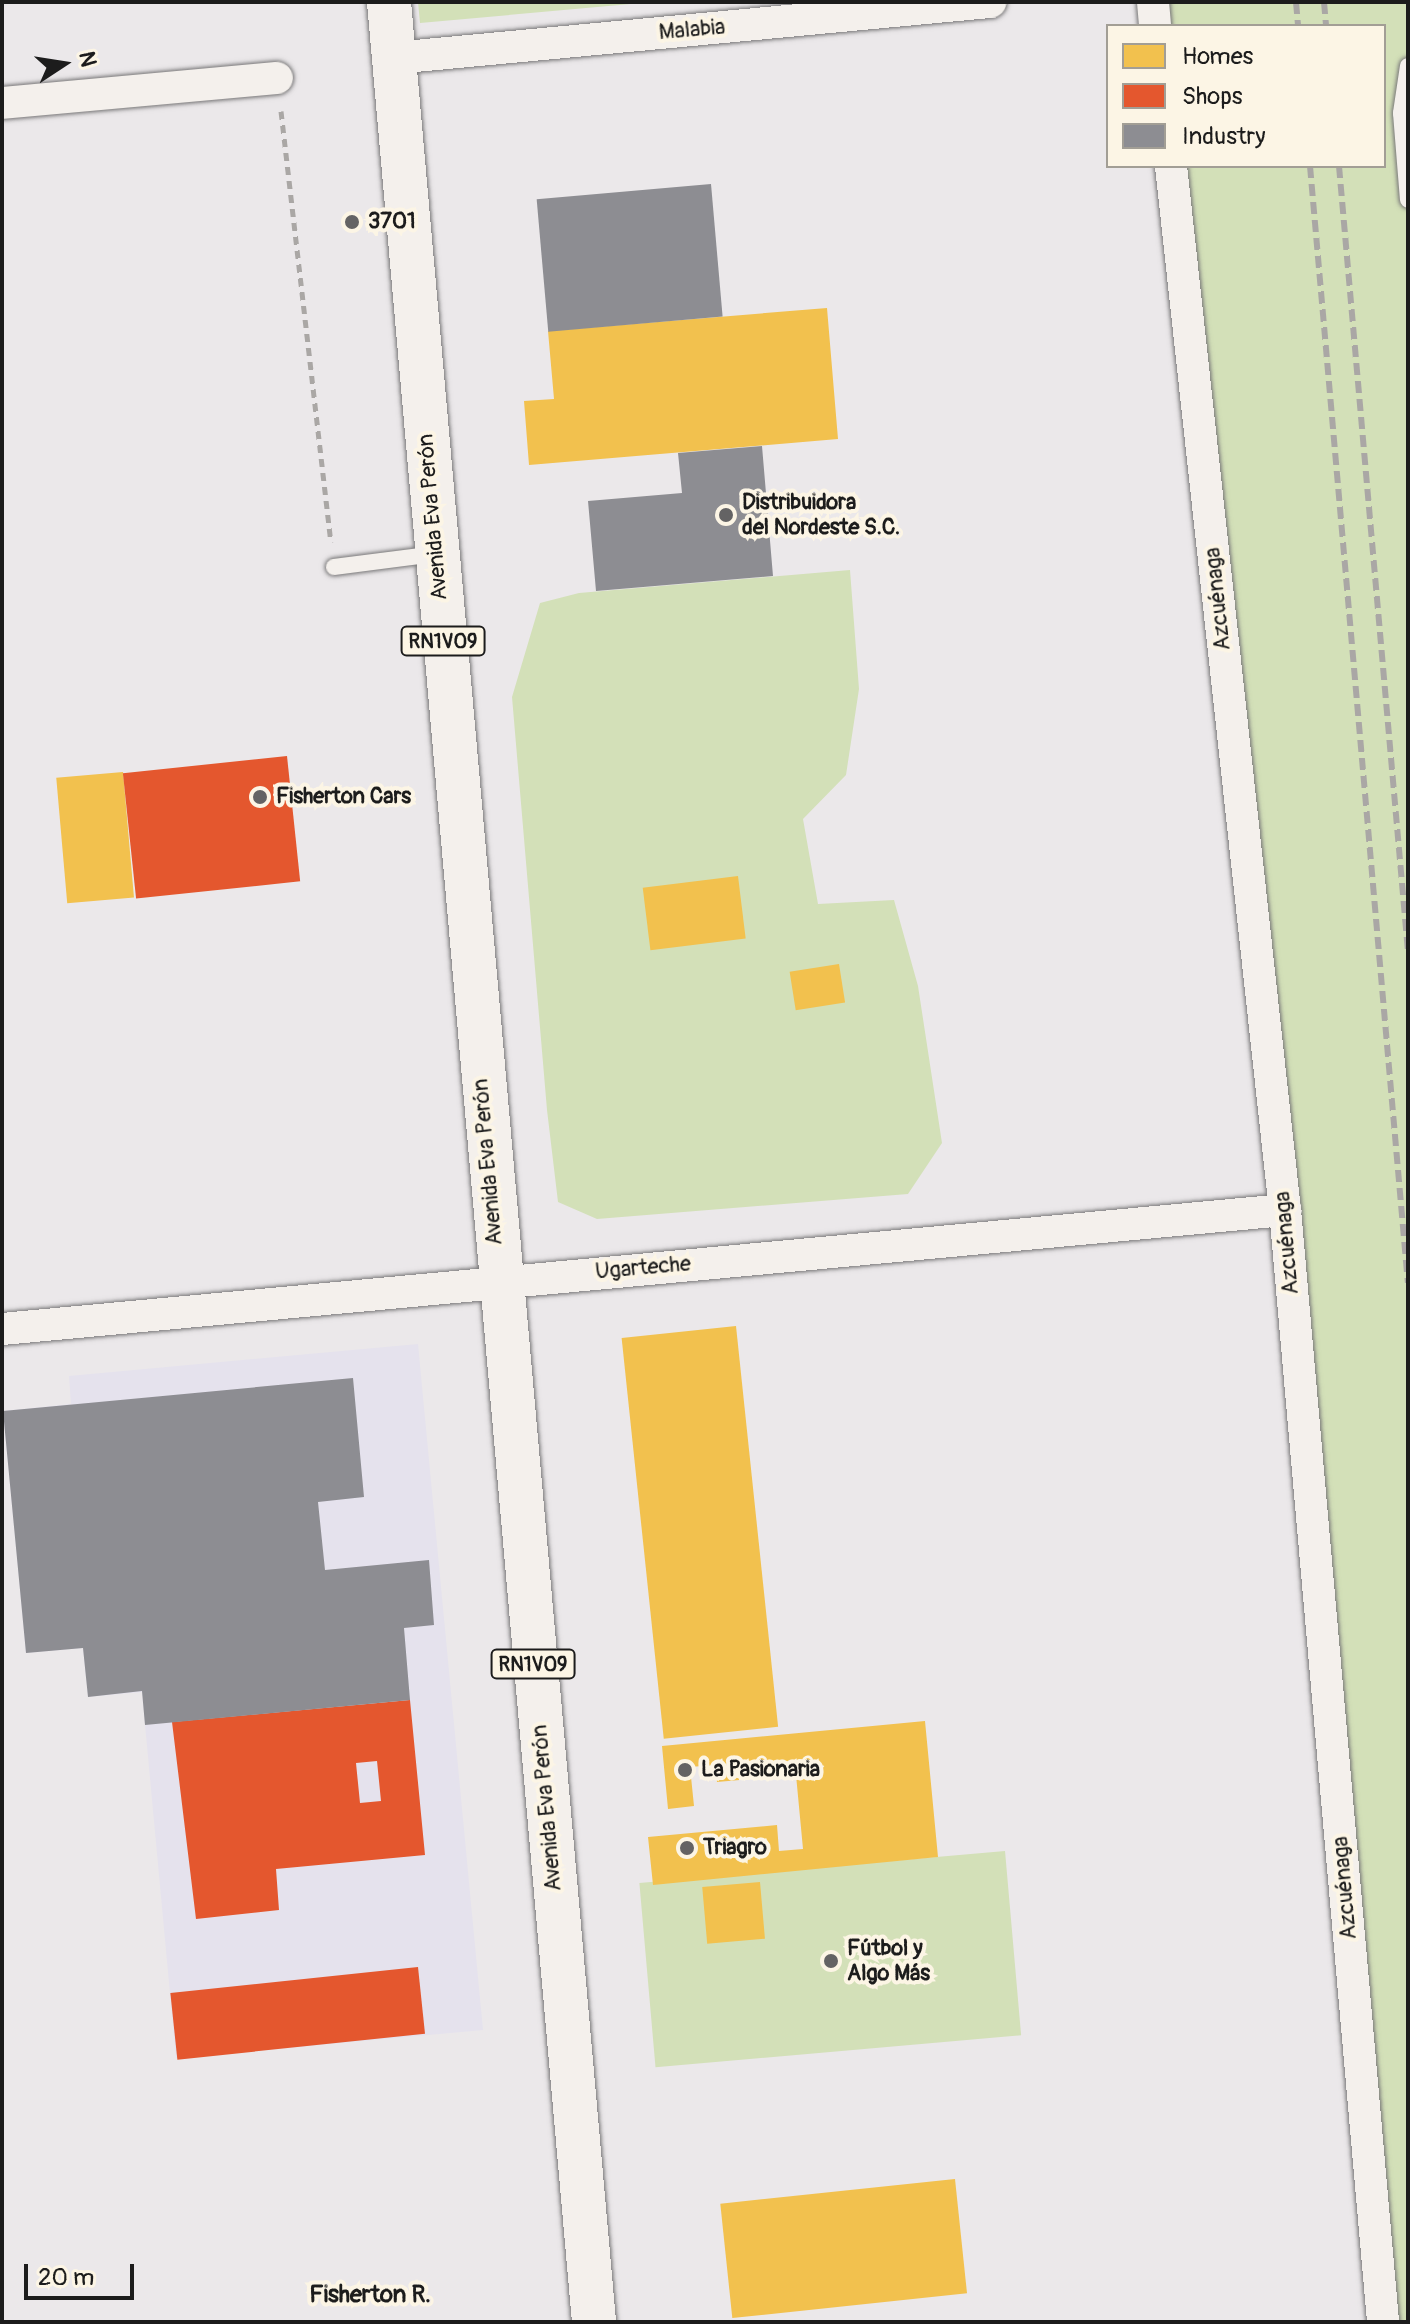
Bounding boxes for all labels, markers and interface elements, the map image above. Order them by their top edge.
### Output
street label: Malabia [658,14,726,46]
north arrow [24,24,104,104]
legend [1106,24,1386,168]
text: Homes [1182,42,1253,71]
text: N [72,49,103,69]
text: Shops [1182,82,1242,111]
text: Industry [1182,122,1265,151]
place label: 3701 [368,209,416,235]
marker: 3701 [343,213,361,231]
street label: Avenida Eva Perón [413,433,453,601]
place label: Distribuidora del Nordeste S.C. [742,489,900,540]
marker: Distribuidora del Nordeste S.C. [717,506,735,524]
street label: Azcuénaga [1199,546,1237,652]
road number: RN1V09 [399,625,487,657]
place label: Fisherton Cars [276,784,411,810]
marker: Fisherton Cars [251,788,269,806]
street label: Avenida Eva Perón [468,1078,508,1246]
street label: Azcuénaga [1269,1190,1305,1296]
street label: Ugarteche [594,1251,692,1285]
road number: RN1V09 [489,1648,577,1680]
street label: Avenida Eva Perón [527,1724,567,1892]
place label: La Pasionaria [701,1757,820,1783]
marker: La Pasionaria [676,1761,694,1779]
place label: Triagro [703,1835,767,1861]
street label: Azcuénaga [1327,1835,1363,1941]
marker: Triagro [678,1839,696,1857]
place label: Fútbol y Algo Más [847,1935,930,1986]
marker: Fútbol y Algo Más [822,1952,840,1970]
scale bar [28,2248,138,2298]
text: 20 m [38,2263,94,2292]
district label: Fisherton R. [309,2281,431,2309]

